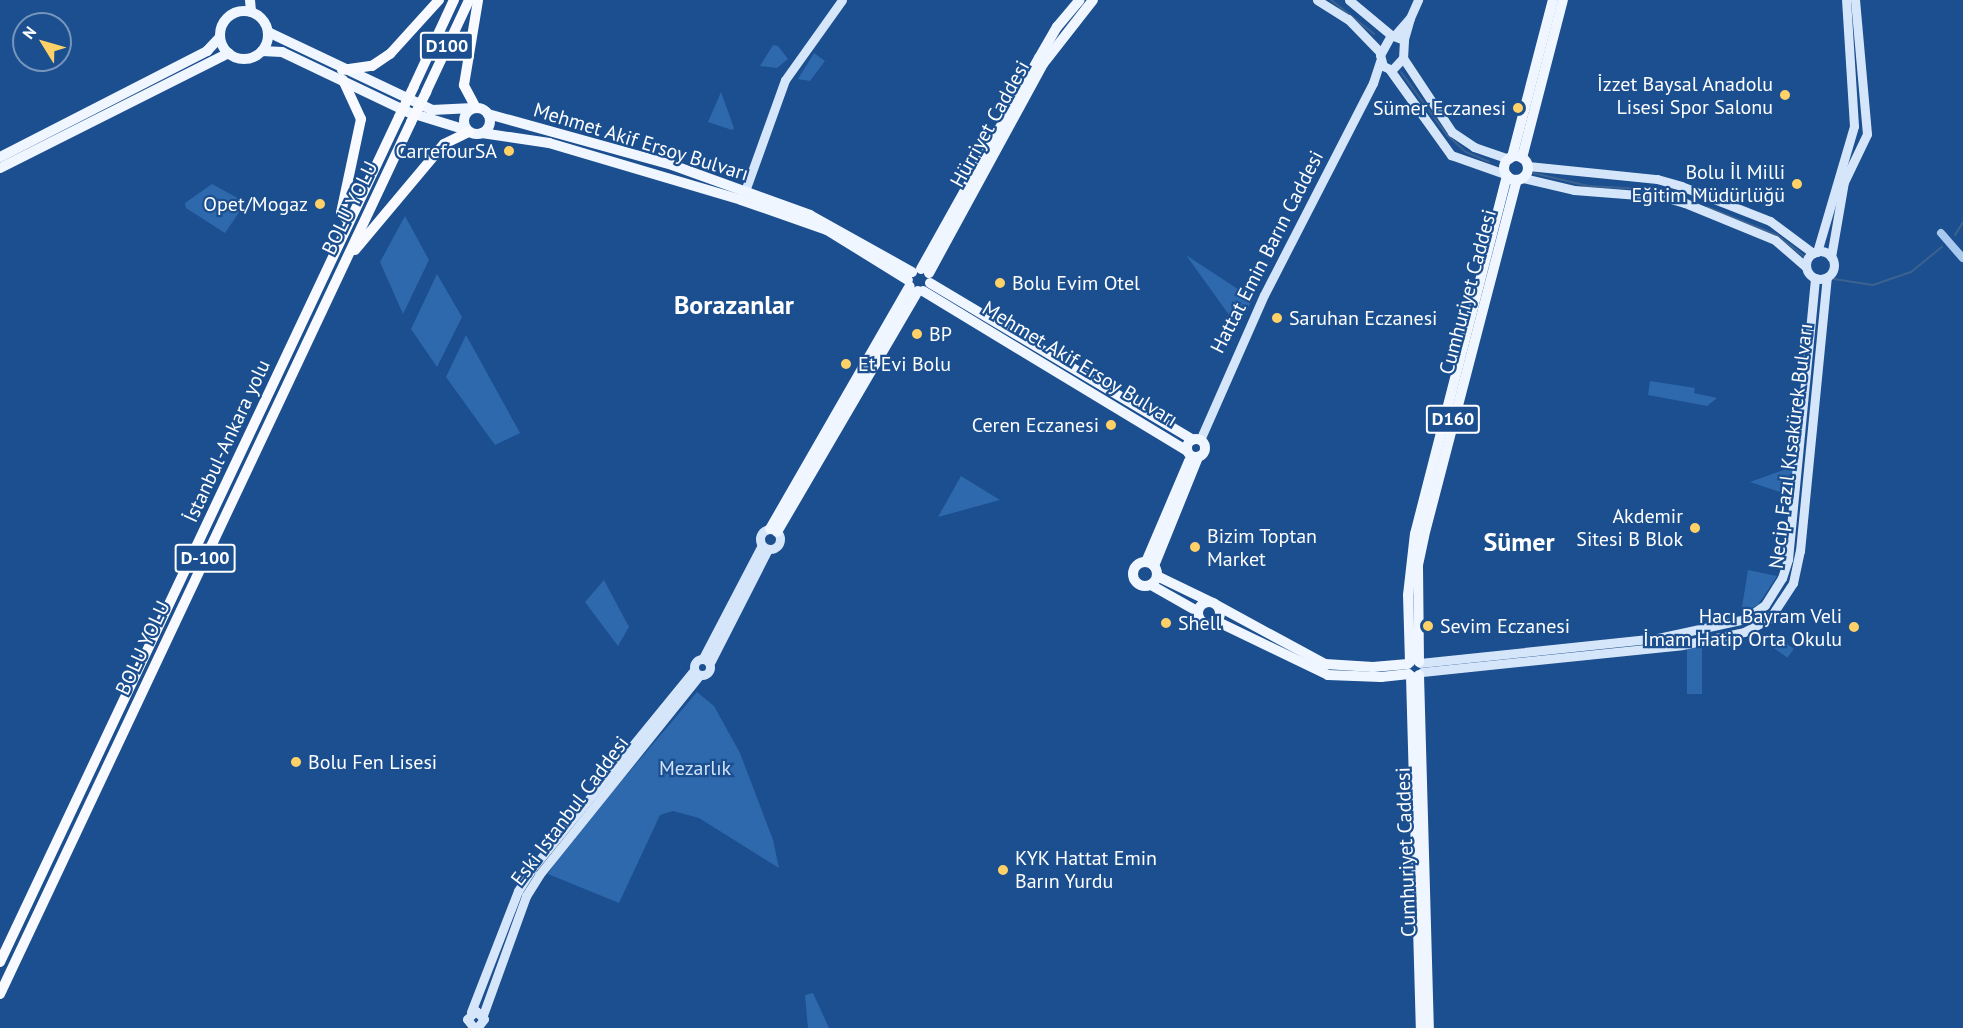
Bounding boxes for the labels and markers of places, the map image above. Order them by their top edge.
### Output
place label: İzzet Baysal Anadolu Lisesi Spor Salonu [1596,72,1773,119]
marker: İzzet Baysal Anadolu Lisesi Spor Salonu [1778,88,1792,102]
place label: Sümer Eczanesi [1373,96,1506,120]
marker: Sümer Eczanesi [1511,101,1525,115]
place label: CarrefourSA [395,139,497,163]
marker: CarrefourSA [502,144,516,158]
place label: Bolu İl Milli Eğitim Müdürlüğü [1631,160,1785,207]
marker: Bolu İl Milli Eğitim Müdürlüğü [1790,177,1804,191]
place label: Opet/Mogaz [203,192,308,216]
marker: Opet/Mogaz [313,197,327,211]
place label: Bolu Evim Otel [1012,271,1140,295]
marker: Bolu Evim Otel [993,276,1007,290]
place label: Saruhan Eczanesi [1289,306,1437,330]
marker: Saruhan Eczanesi [1270,311,1284,325]
place label: BP [929,322,952,346]
marker: BP [910,327,924,341]
place label: Et Evi Bolu [858,352,951,376]
marker: Et Evi Bolu [839,357,853,371]
place label: Ceren Eczanesi [972,413,1099,437]
marker: Ceren Eczanesi [1104,418,1118,432]
place label: Akdemir Sitesi B Blok [1576,504,1683,551]
marker: Akdemir Sitesi B Blok [1688,521,1702,535]
place label: Bizim Toptan Market [1207,524,1318,571]
marker: Bizim Toptan Market [1188,540,1202,554]
place label: Hacı Bayram Veli İmam Hatip Orta Okulu [1643,604,1842,651]
place label: Shell [1178,611,1221,635]
place label: Sevim Eczanesi [1440,614,1570,638]
marker: Shell [1159,616,1173,630]
marker: Sevim Eczanesi [1421,619,1435,633]
marker: Hacı Bayram Veli İmam Hatip Orta Okulu [1847,620,1861,634]
place label: Bolu Fen Lisesi [308,750,437,774]
marker: Bolu Fen Lisesi [289,755,303,769]
place label: KYK Hattat Emin Barın Yurdu [1015,846,1158,893]
marker: KYK Hattat Emin Barın Yurdu [996,863,1010,877]

